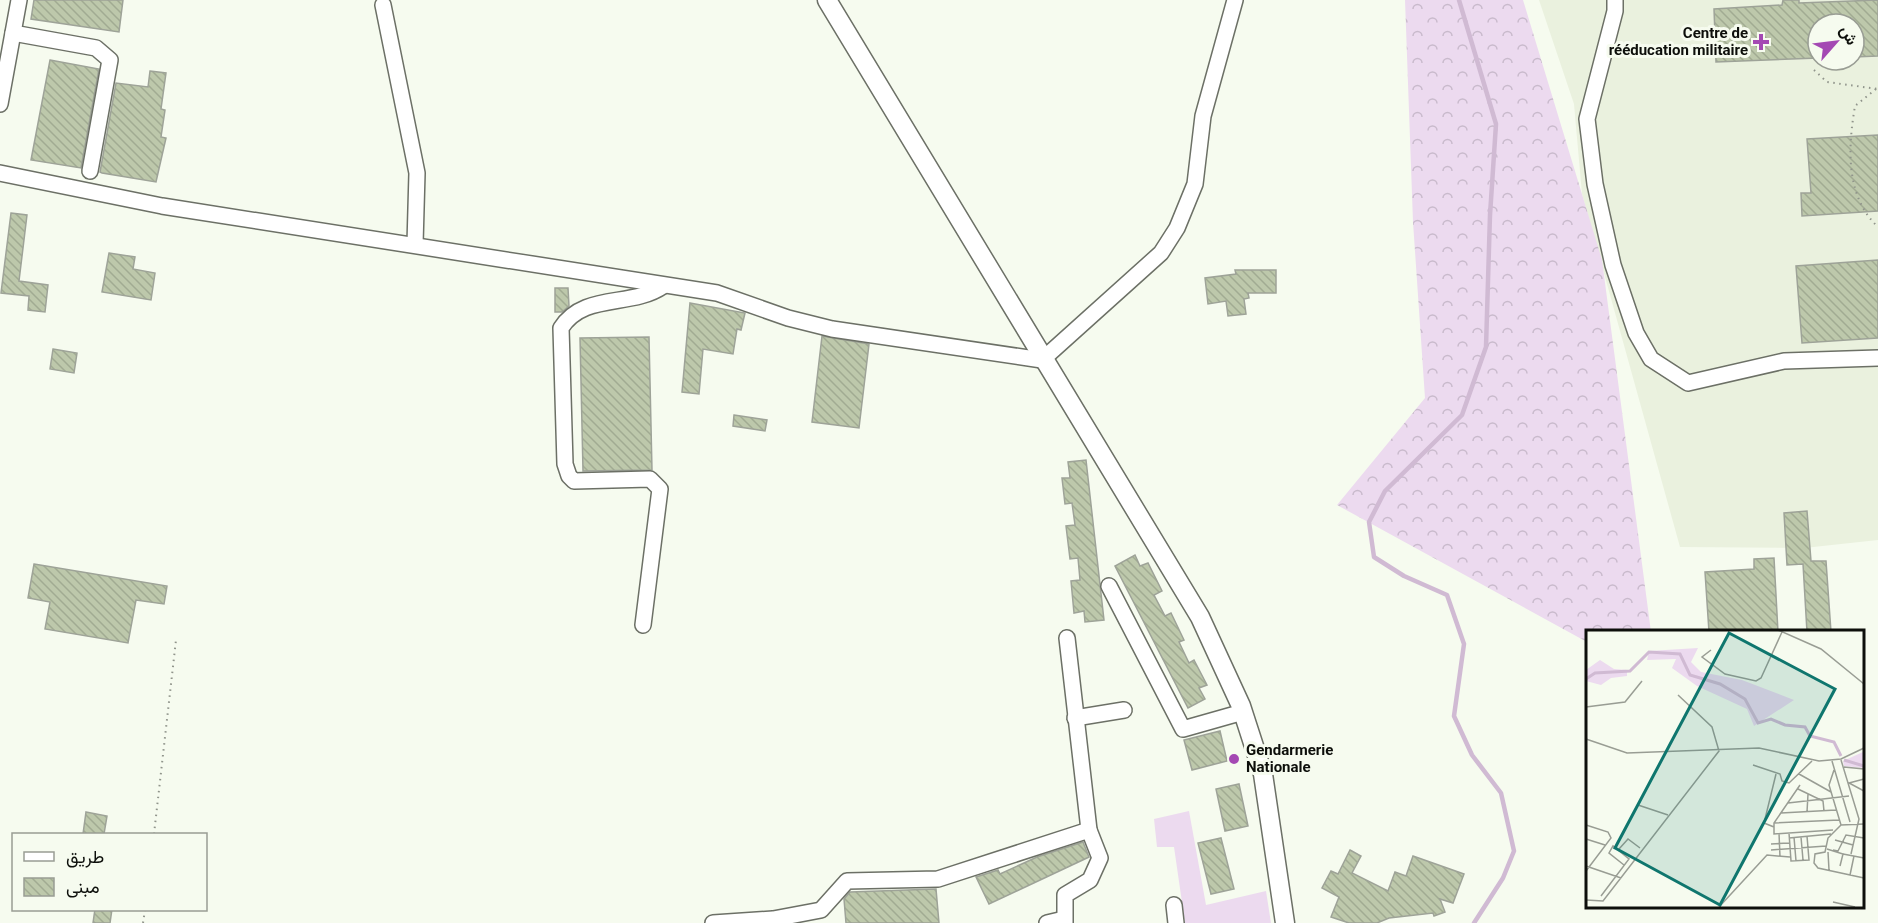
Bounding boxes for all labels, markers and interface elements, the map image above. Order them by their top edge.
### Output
north arrow [1806,12,1866,72]
text: ش [1836,22,1862,48]
place label: Centre de rééducation militaire [1609,24,1748,59]
marker: Centre de rééducation militaire [1752,33,1770,51]
inset map [1586,630,1863,908]
place label: Gendarmerie Nationale [1246,741,1333,776]
marker: Gendarmerie Nationale [1227,752,1241,766]
legend [12,833,207,911]
text: طريق [66,846,104,868]
text: مبنى [66,876,100,898]

